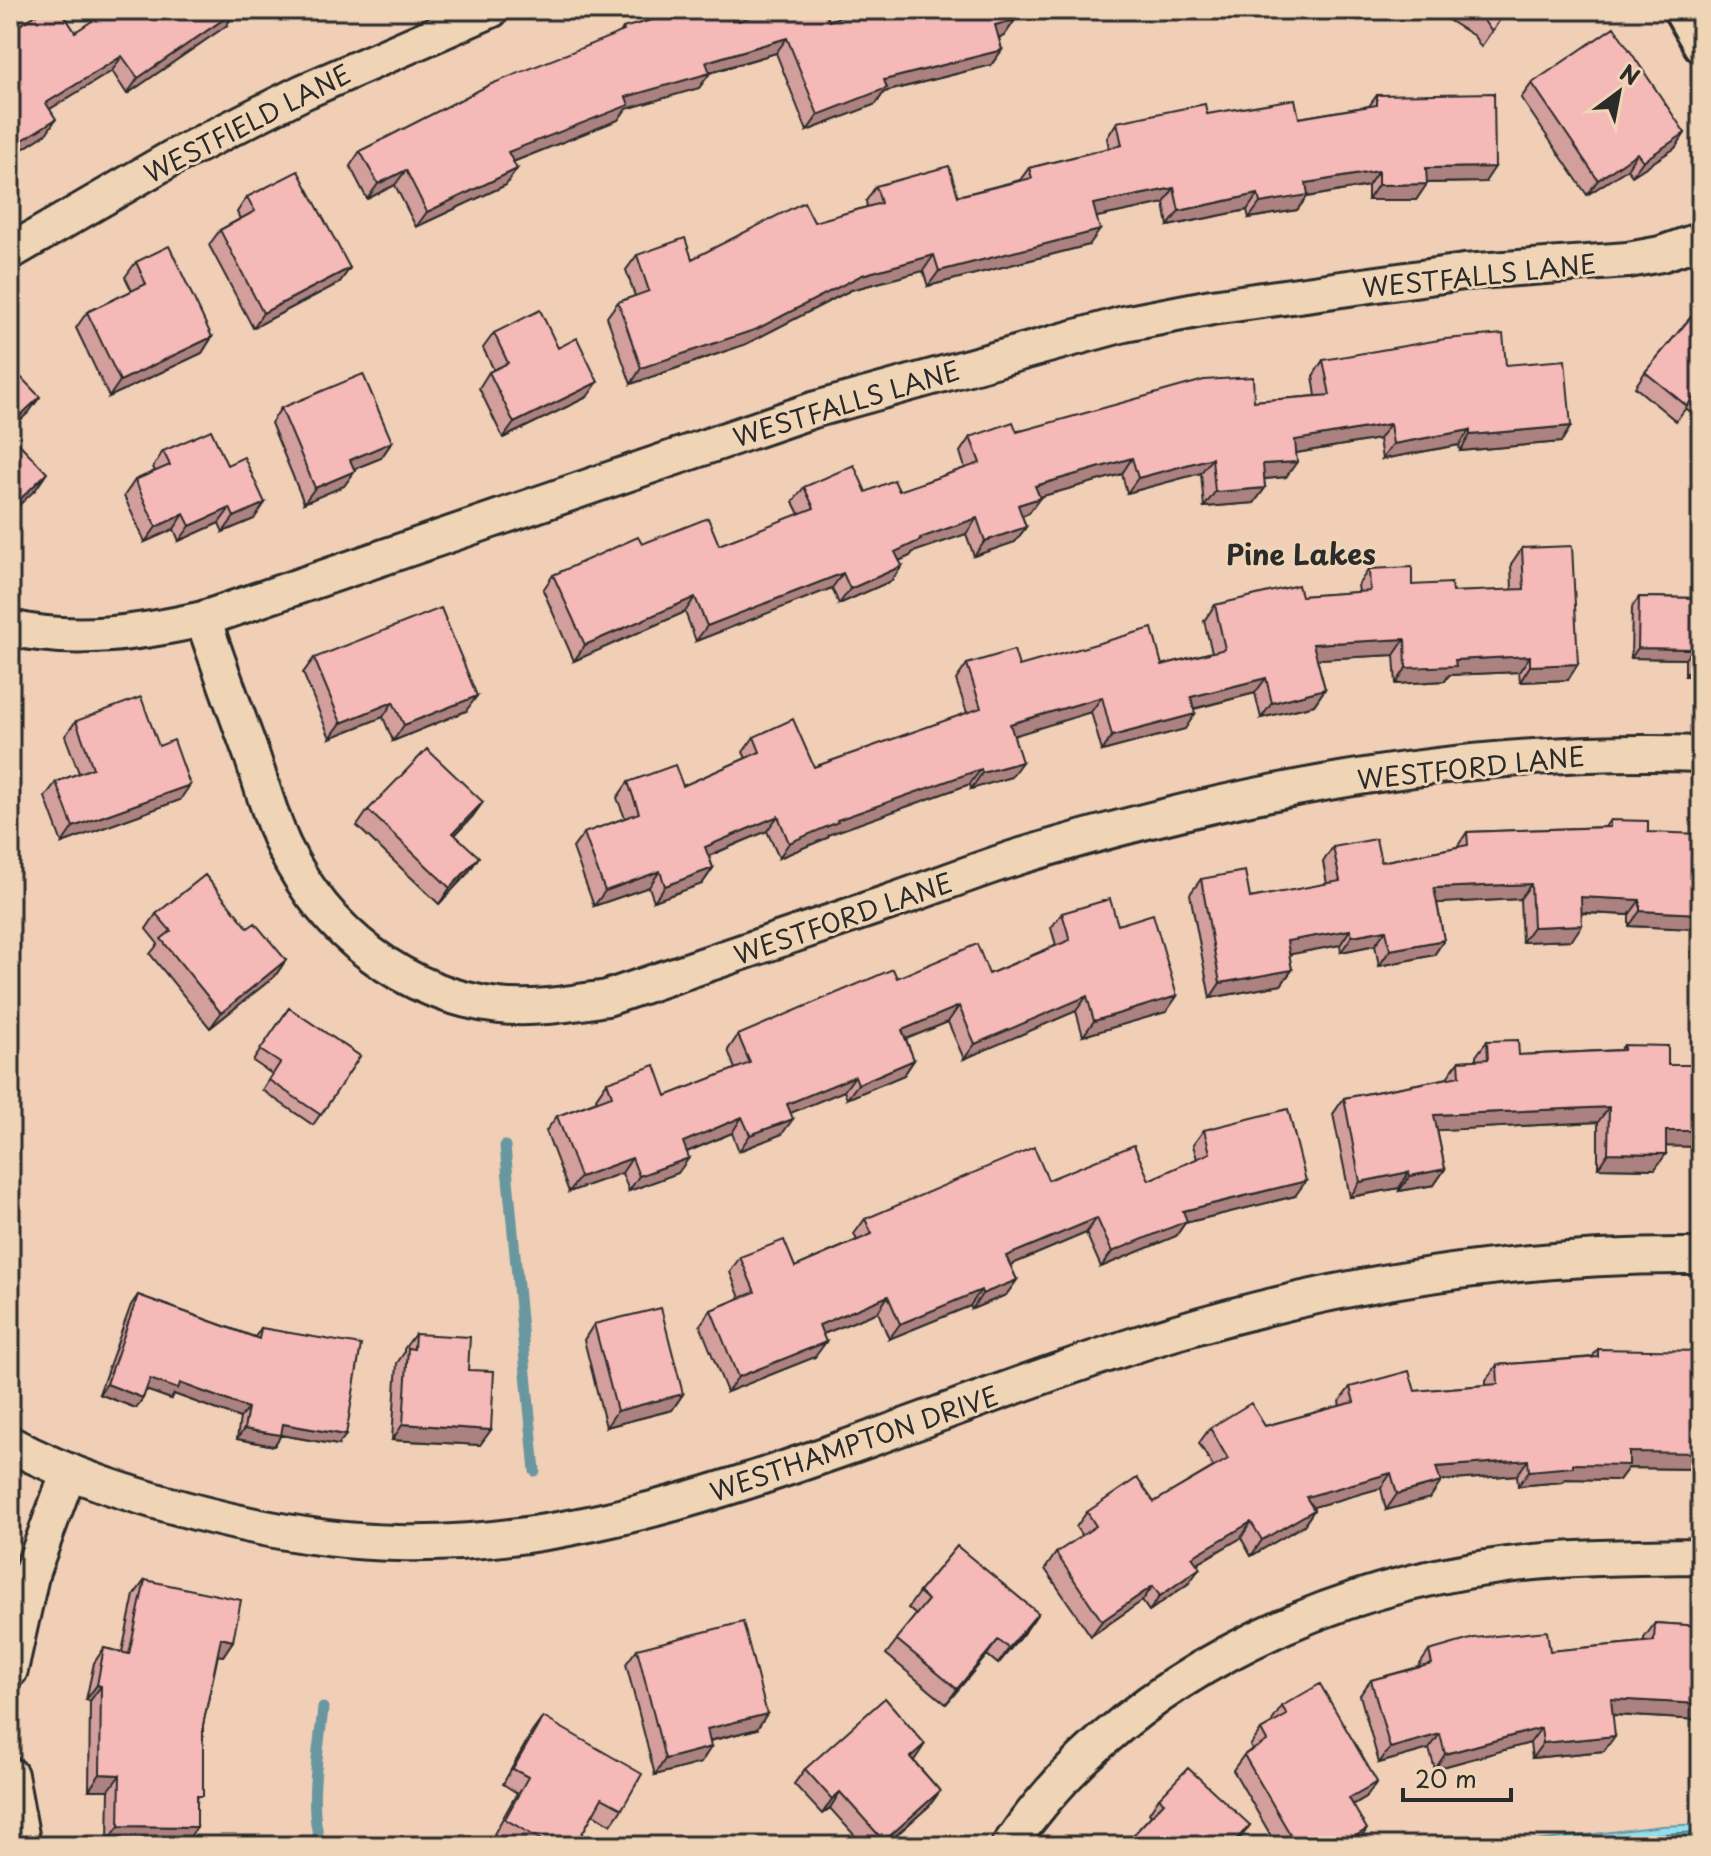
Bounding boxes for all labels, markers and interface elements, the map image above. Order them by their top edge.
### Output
north arrow [1579,52,1659,132]
street label: WESTFIELD LANE [137,54,357,192]
text: N [1614,55,1647,92]
street label: WESTFALLS LANE [1360,243,1598,307]
street label: WESTFALLS LANE [728,350,964,456]
district label: Pine Lakes [1226,532,1376,575]
street label: WESTFORD LANE [1355,736,1587,798]
street label: WESTFORD LANE [728,862,958,974]
street label: WESTHAMPTON DRIVE [705,1375,1003,1511]
scale bar [1403,1752,1511,1802]
text: 20 m [1415,1760,1477,1796]

